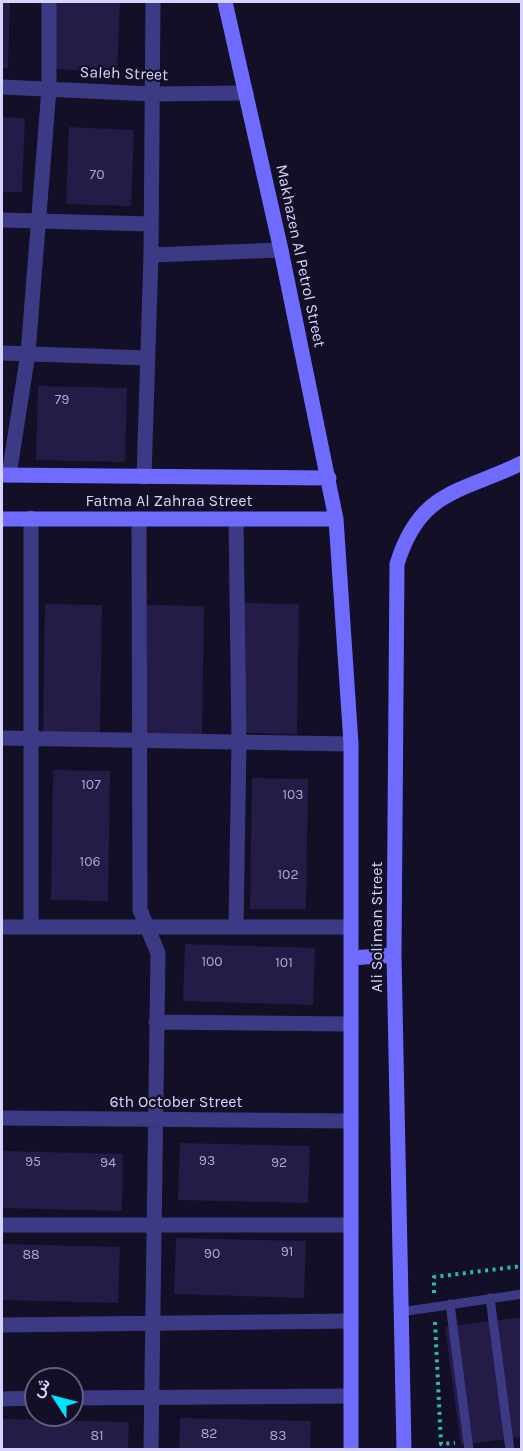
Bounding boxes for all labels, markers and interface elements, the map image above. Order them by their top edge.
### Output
street label: Saleh Street [79,63,169,85]
street label: Makhazen Al Petrol Street [271,163,329,349]
house number: 70 [90,167,104,183]
house number: 79 [55,392,69,408]
street label: Fatma Al Zahraa Street [86,491,252,511]
house number: 107 [81,777,101,793]
house number: 103 [282,787,304,803]
house number: 106 [80,854,100,870]
street label: Ali Soliman Street [367,861,387,993]
house number: 102 [277,867,299,883]
house number: 100 [201,954,223,970]
house number: 101 [275,955,293,971]
street label: 6th October Street [109,1092,243,1112]
house number: 93 [199,1153,215,1169]
house number: 95 [25,1154,41,1170]
house number: 94 [100,1155,116,1171]
house number: 92 [271,1155,287,1171]
house number: 91 [281,1244,293,1260]
house number: 90 [204,1246,220,1262]
house number: 88 [22,1247,40,1263]
north arrow [24,1367,84,1427]
text: ش [27,1374,54,1401]
house number: 82 [201,1426,217,1442]
house number: 81 [90,1428,104,1444]
house number: 83 [270,1428,286,1444]

